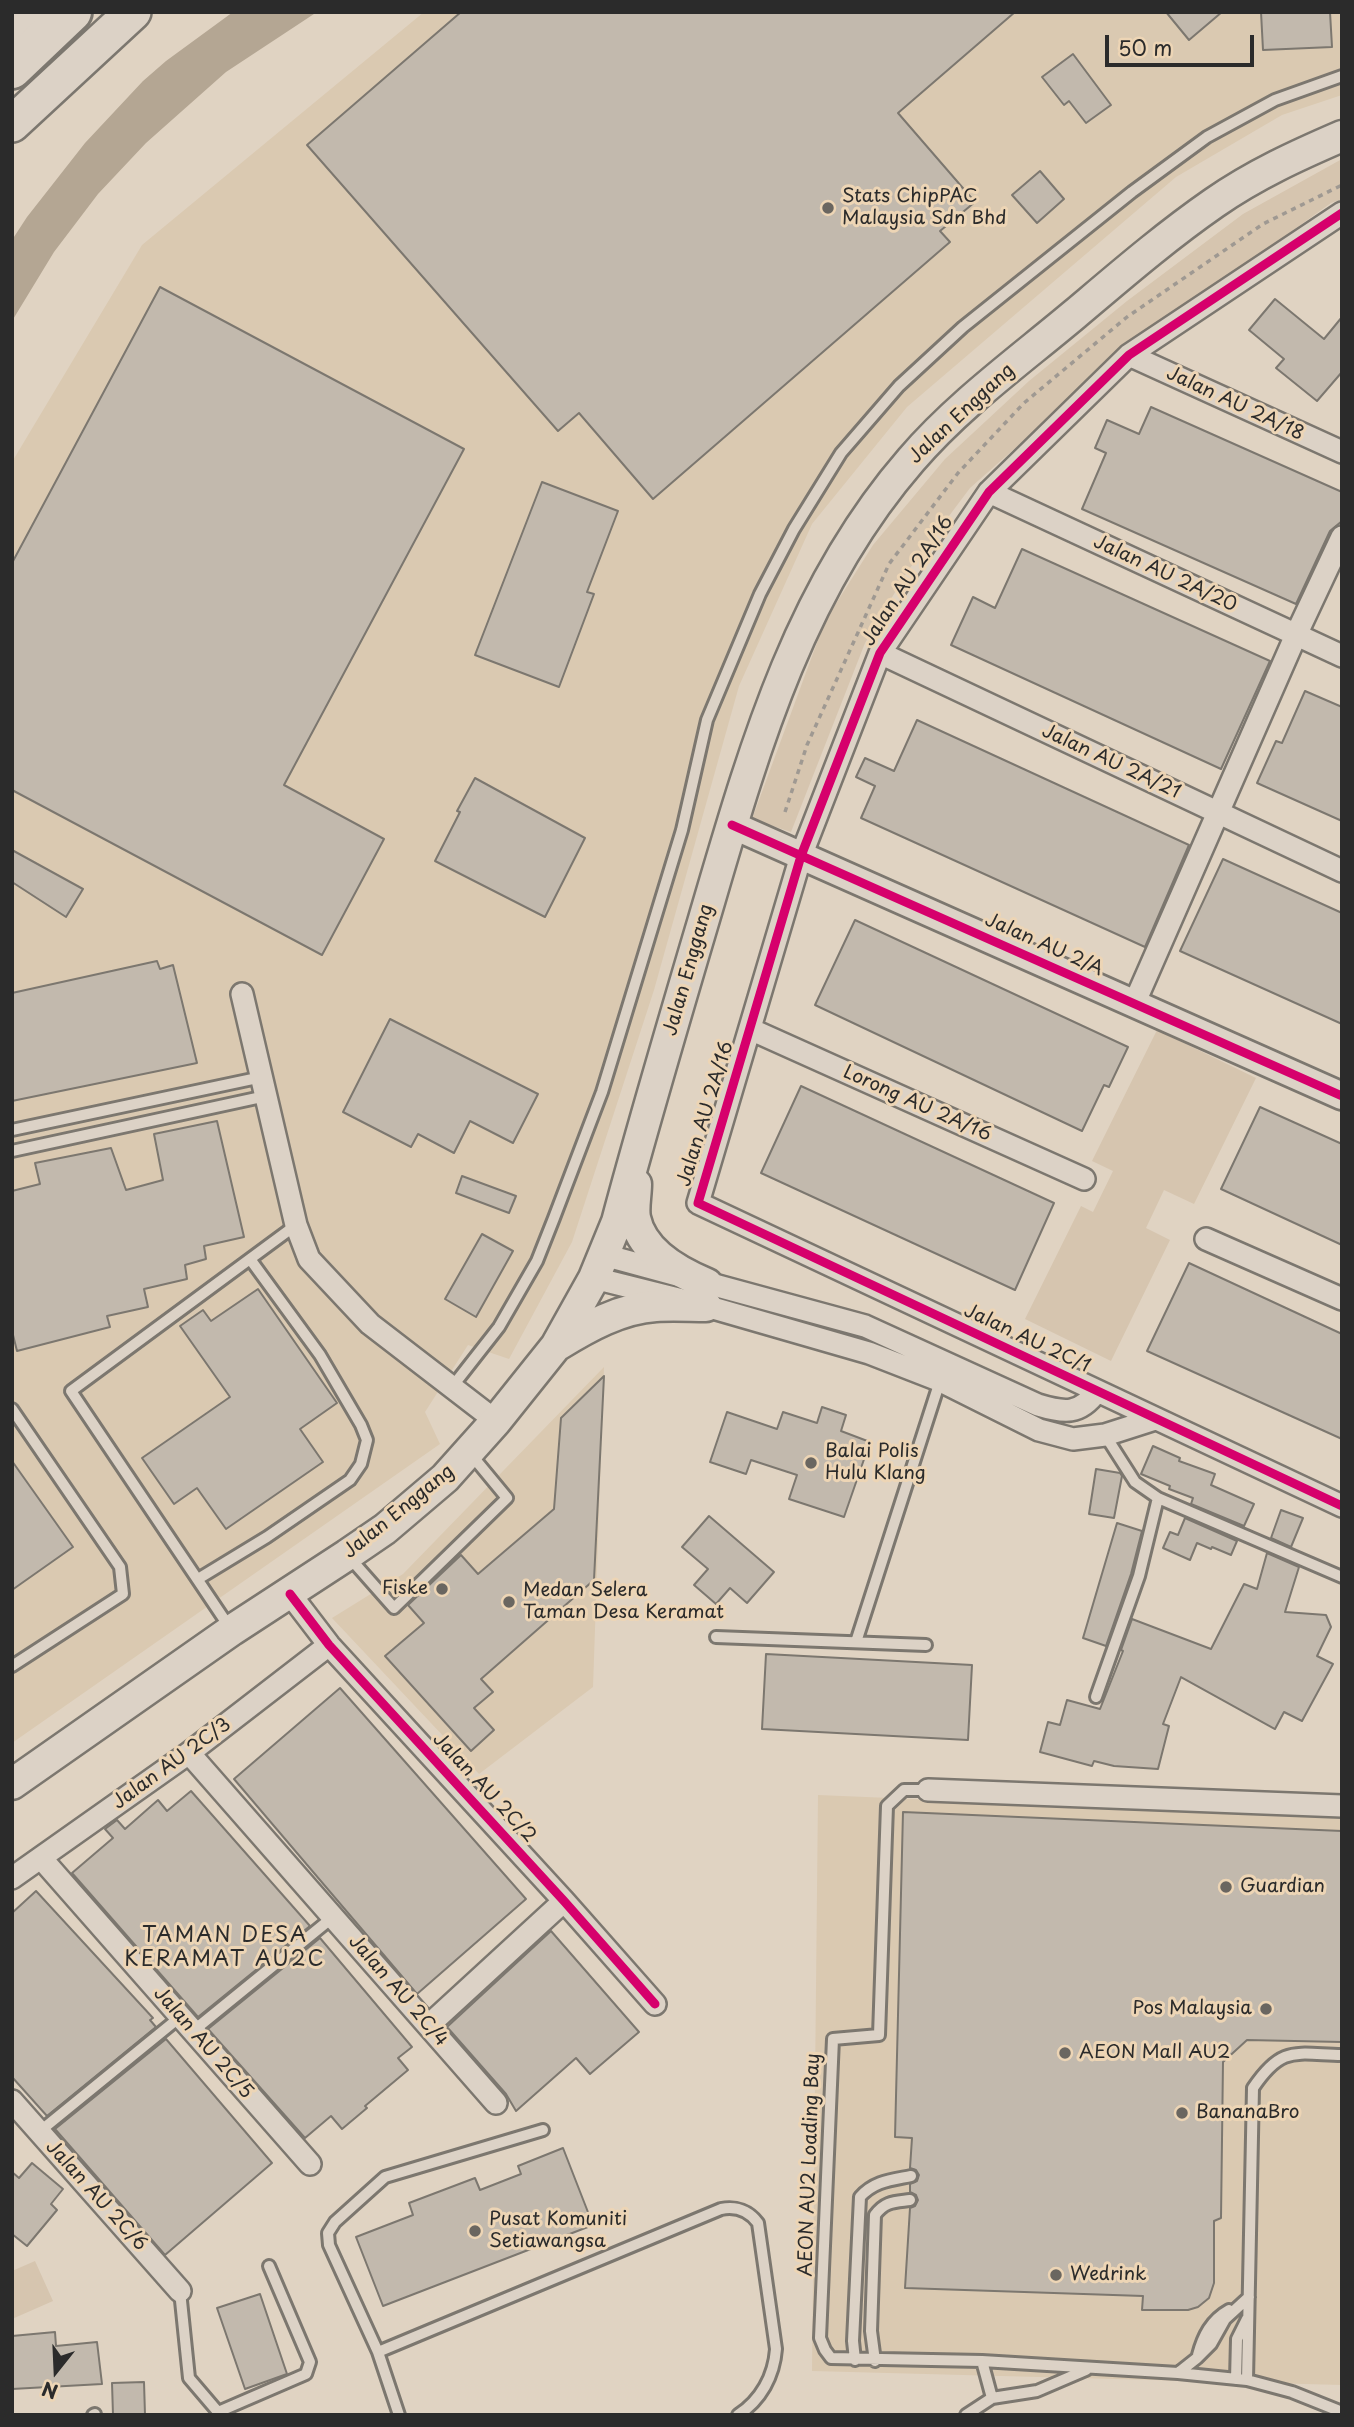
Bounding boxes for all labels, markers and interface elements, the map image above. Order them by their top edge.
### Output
scale bar [1109,21,1258,65]
text: 50 m [1118,31,1172,63]
place label: Stats ChipPAC Malaysia Sdn Bhd [842,186,1006,230]
marker: Stats ChipPAC Malaysia Sdn Bhd [820,200,836,216]
street label: Jalan Enggang [905,359,1019,469]
street label: Jalan AU 2A/18 [1163,362,1307,446]
street label: Jalan AU 2A/16 [857,512,959,650]
street label: Jalan AU 2A/20 [1090,531,1240,617]
street label: Jalan AU 2A/21 [1038,720,1184,804]
street label: Jalan Enggang [659,902,719,1038]
street label: Jalan AU 2/A [981,909,1107,981]
street label: Jalan AU 2A/16 [673,1039,739,1189]
street label: Lorong AU 2A/16 [839,1061,995,1147]
street label: Jalan AU 2C/1 [960,1300,1094,1378]
place label: Balai Polis Hulu Klang [825,1441,926,1485]
marker: Balai Polis Hulu Klang [803,1455,819,1471]
street label: Jalan Enggang [339,1460,459,1564]
place label: Fiske [382,1578,428,1600]
place label: Medan Selera Taman Desa Keramat [523,1580,724,1624]
marker: Fiske [434,1581,450,1597]
marker: Medan Selera Taman Desa Keramat [501,1594,517,1610]
street label: Jalan AU 2C/3 [108,1713,236,1815]
street label: Jalan AU 2C/2 [427,1728,541,1848]
place label: Guardian [1240,1876,1325,1898]
marker: Guardian [1218,1879,1234,1895]
district label: TAMAN DESA KERAMAT AU2C [127,1923,323,1973]
street label: Jalan AU 2C/4 [343,1931,453,2051]
street label: Jalan AU 2C/5 [148,1983,258,2103]
place label: Pos Malaysia [1133,1998,1252,2020]
marker: Pos Malaysia [1258,2001,1274,2017]
place label: AEON Mall AU2 [1079,2042,1230,2064]
marker: AEON Mall AU2 [1057,2045,1073,2061]
street label: AEON AU2 Loading Bay [795,2053,825,2277]
place label: BananaBro [1196,2102,1299,2124]
marker: BananaBro [1174,2105,1190,2121]
street label: Jalan AU 2C/6 [40,2136,152,2256]
place label: Pusat Komuniti Setiawangsa [489,2209,627,2253]
marker: Pusat Komuniti Setiawangsa [467,2223,483,2239]
place label: Wedrink [1070,2264,1147,2286]
marker: Wedrink [1048,2267,1064,2283]
north arrow [21,2336,91,2406]
text: N [38,2375,61,2407]

